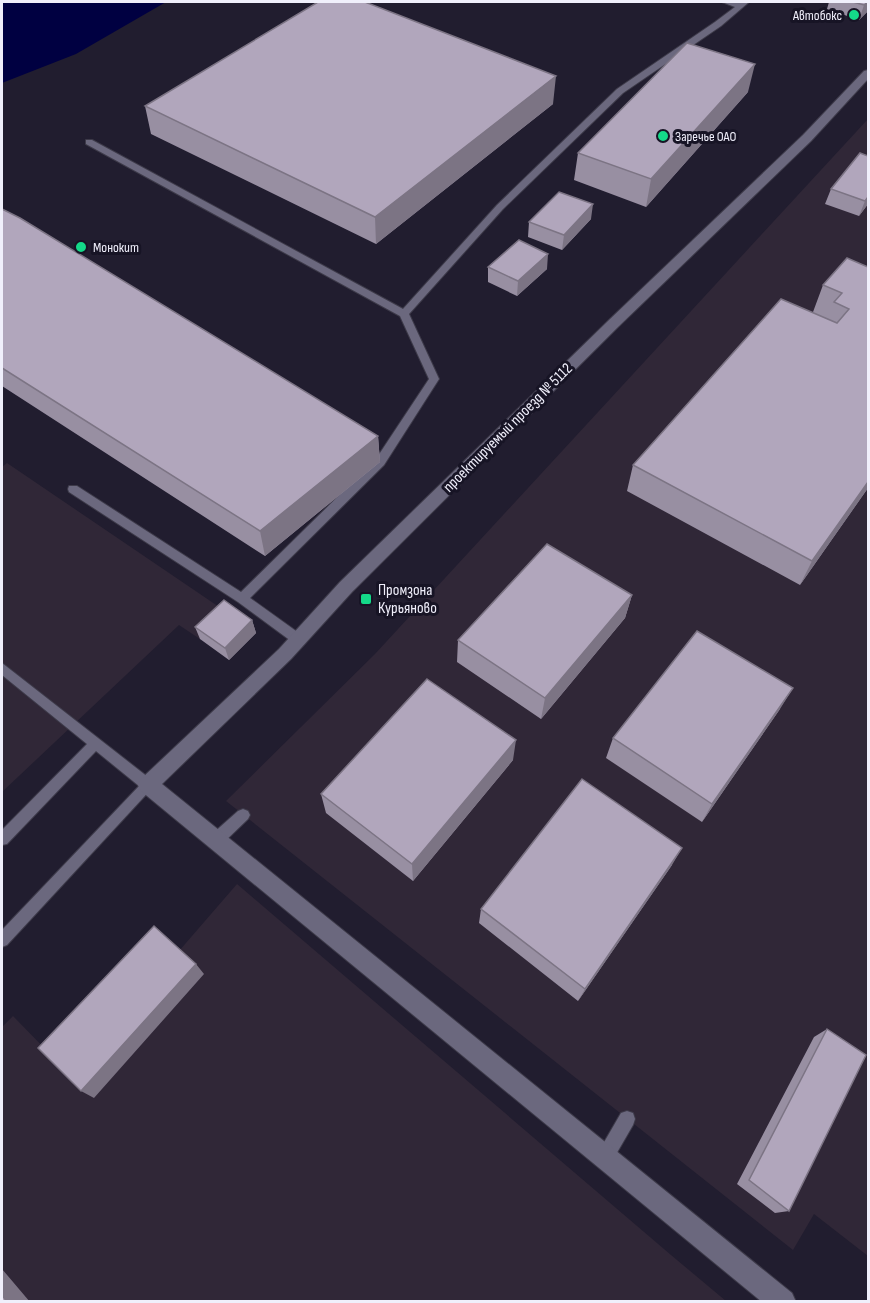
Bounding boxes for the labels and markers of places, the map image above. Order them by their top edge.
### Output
place label: Автобокс [792,7,842,24]
marker: Автобокс [847,8,861,22]
place label: Заречье ОАО [675,128,737,145]
marker: Заречье ОАО [656,129,670,143]
place label: Монокит [93,239,139,256]
marker: Монокит [74,240,88,254]
place label: Промзона Курьяново [378,581,437,618]
marker: Промзона Курьяново [359,592,373,606]

